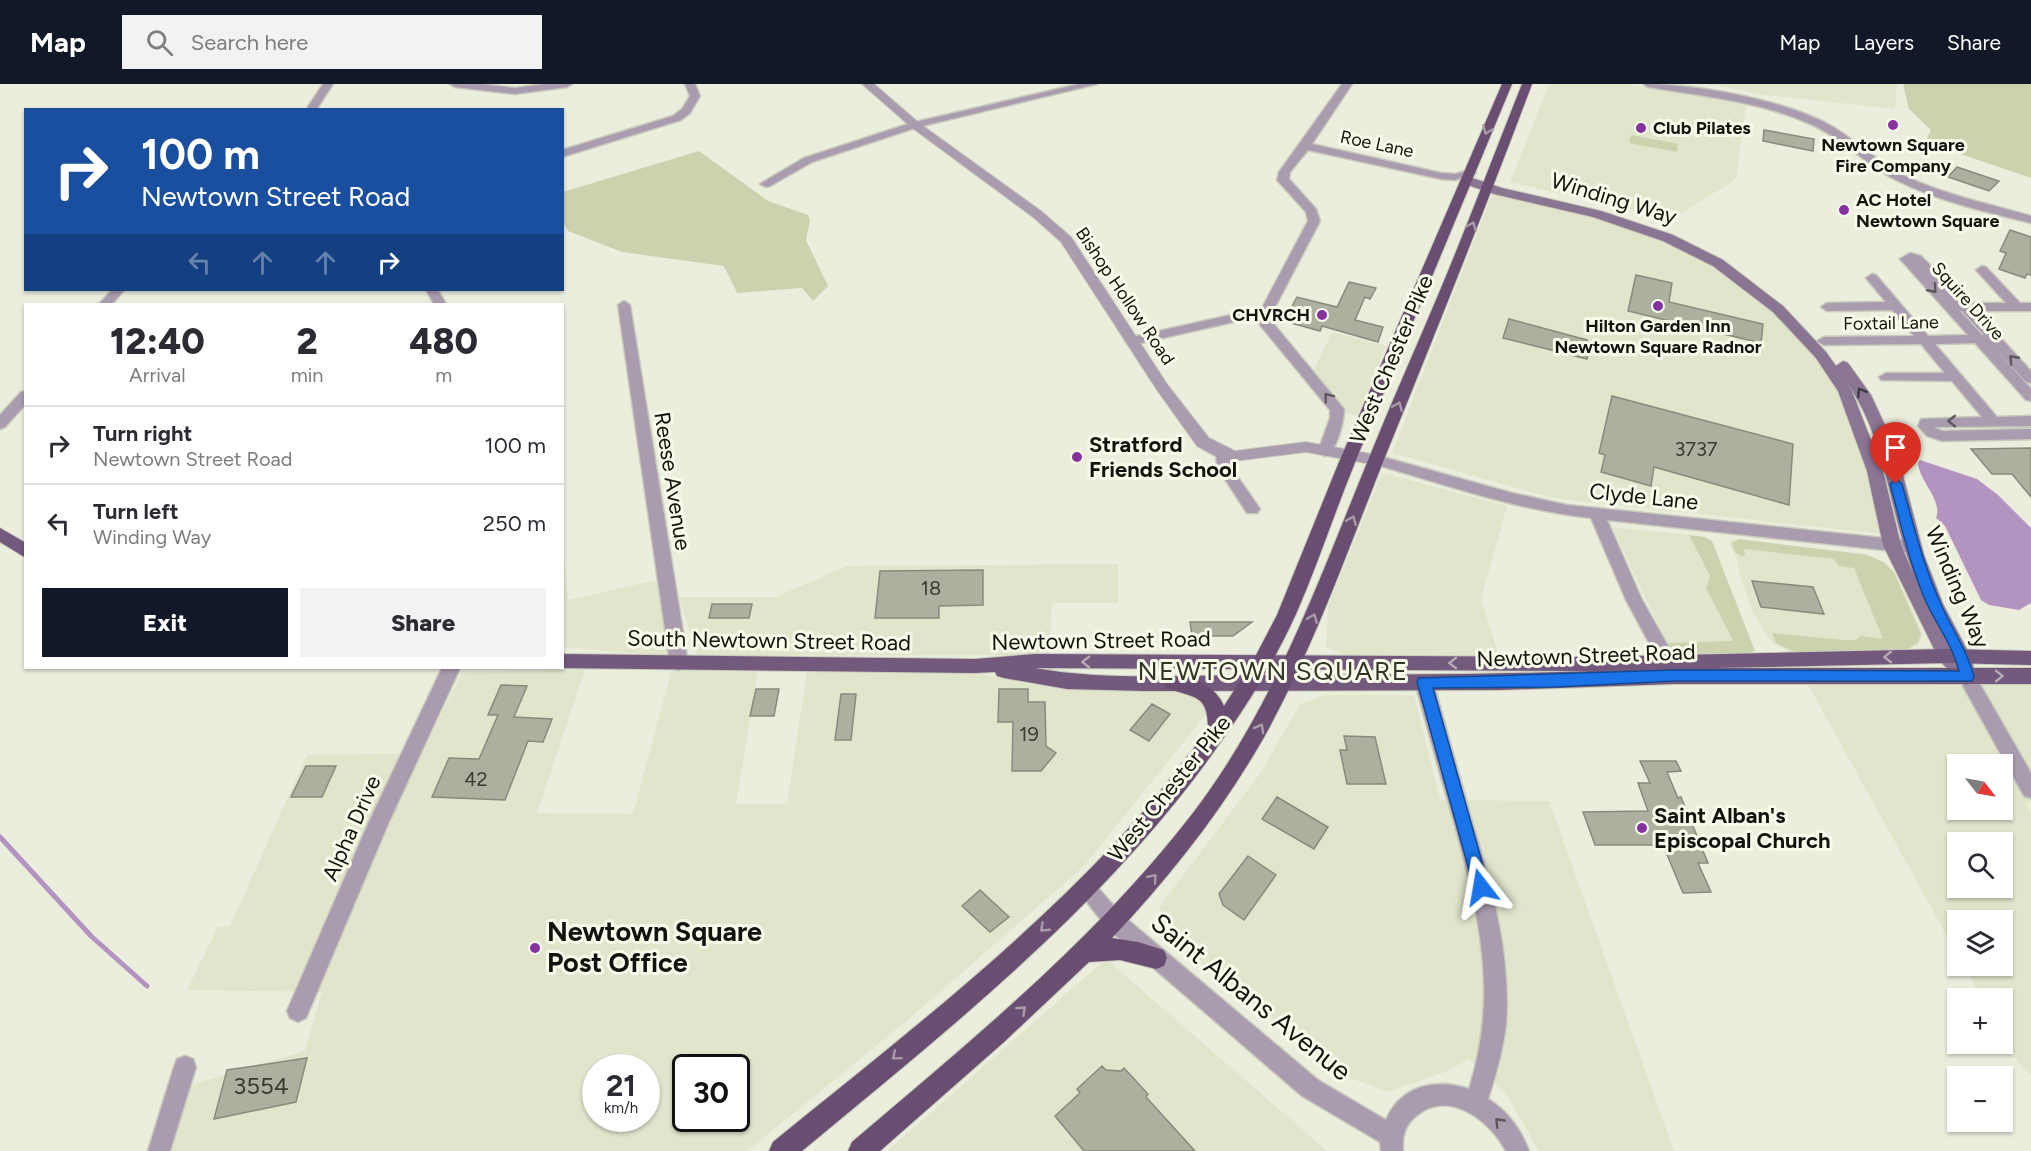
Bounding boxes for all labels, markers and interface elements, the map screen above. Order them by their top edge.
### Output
search box [122,15,542,69]
text: Map [30,25,86,59]
icon: search [143,26,176,59]
text: Search here [191,29,308,56]
text: Map [1780,30,1820,55]
text: Layers [1853,30,1914,55]
text: Share [1947,30,2001,55]
place label: Club Pilates [1653,117,1751,139]
marker: Newtown Square Fire Company [1886,118,1900,132]
marker: Club Pilates [1634,121,1648,135]
one-way arrow [1482,124,1494,135]
street label: Roe Lane [1338,126,1416,163]
text: 100 m [141,129,260,180]
icon: right [42,132,120,210]
place label: Newtown Square Fire Company [1821,134,1965,177]
street label: Winding Way [1548,167,1680,231]
text: Newtown Street Road [141,180,410,213]
place label: AC Hotel Newtown Square [1856,189,1999,232]
marker: AC Hotel Newtown Square [1837,203,1851,217]
one-way arrow [1465,221,1477,232]
street label: Bishop Hollow Road [1071,223,1179,369]
icon: left [183,246,216,279]
icon: ahead [246,246,279,279]
icon: ahead [309,246,342,279]
icon: right [372,246,405,279]
street label: Squire Drive [1927,257,2009,345]
street label: West Chester Pike [1344,271,1439,447]
one-way arrow [1926,282,1937,293]
marker: Hilton Garden Inn Newtown Square Radnor [1651,299,1665,313]
place label: CHVRCH [1232,304,1310,326]
marker: CHVRCH [1315,308,1329,322]
street label: Foxtail Lane [1843,311,1939,335]
place label: Hilton Garden Inn Newtown Square Radnor [1554,315,1762,358]
text: 12:40 [110,320,205,363]
text: 2 [296,320,318,363]
text: 480 [409,320,478,363]
one-way arrow [2009,355,2020,365]
text: Arrival [129,363,186,387]
text: min [291,363,323,387]
text: m [435,363,452,387]
one-way arrow [1857,388,1868,399]
one-way arrow [1324,393,1335,404]
one-way arrow [1391,401,1403,412]
street label: Reese Avenue [648,410,697,552]
one-way arrow [1947,415,1956,427]
text: Turn right [93,420,192,447]
pin [1870,422,1921,484]
icon: right [42,429,75,462]
place label: Stratford Friends School [1089,431,1237,483]
icon: arrive [1879,431,1912,464]
text: 100 m [485,432,546,459]
house number: 3737 [1674,437,1718,461]
text: Newtown Street Road [93,447,292,471]
marker: Stratford Friends School [1070,450,1084,464]
street label: Clyde Lane [1588,477,1700,516]
text: Turn left [93,498,179,525]
icon: left [42,507,75,540]
text: 250 m [483,510,546,537]
one-way arrow [1345,515,1357,526]
street label: Winding Way [1920,522,1996,653]
text: Winding Way [93,525,211,549]
house number: 18 [921,576,941,600]
button: Exit [42,588,288,657]
button: Share [300,588,546,657]
one-way arrow [1306,614,1318,625]
street label: South Newtown Street Road [627,625,911,656]
street label: Newtown Street Road [991,625,1211,656]
street label: Newtown Street Road [1476,638,1696,673]
one-way arrow [1884,651,1893,663]
district label: NEWTOWN SQUARE [1137,655,1409,687]
one-way arrow [1081,656,1090,668]
one-way arrow [1448,657,1457,669]
one-way arrow [1995,670,2004,682]
street label: West Chester Pike [1102,710,1237,867]
house number: 19 [1019,722,1039,746]
one-way arrow [1253,723,1264,734]
north arrow [1947,754,2013,820]
map controls [1947,754,2013,1132]
house number: 42 [464,767,488,791]
street label: Alpha Drive [316,771,387,885]
place label: Saint Alban's Episcopal Church [1654,802,1830,854]
marker: Saint Alban's Episcopal Church [1635,821,1649,835]
button: search [1947,832,2013,898]
position arrow [1449,855,1513,919]
one-way arrow [1146,874,1157,885]
street label: Saint Albans Avenue [1145,906,1358,1087]
button: layers [1947,910,2013,976]
place label: Newtown Square Post Office [547,915,762,979]
one-way arrow [1040,921,1050,932]
marker: Newtown Square Post Office [528,941,542,955]
button: + [1947,988,2013,1054]
one-way arrow [1015,1006,1026,1017]
one-way arrow [892,1048,903,1059]
speed limit sign: 30 [672,1054,750,1132]
button: − [1947,1066,2013,1132]
text: 21 [606,1067,636,1104]
house number: 3554 [233,1071,289,1100]
text: km/h [604,1099,638,1117]
one-way arrow [1495,1118,1506,1128]

